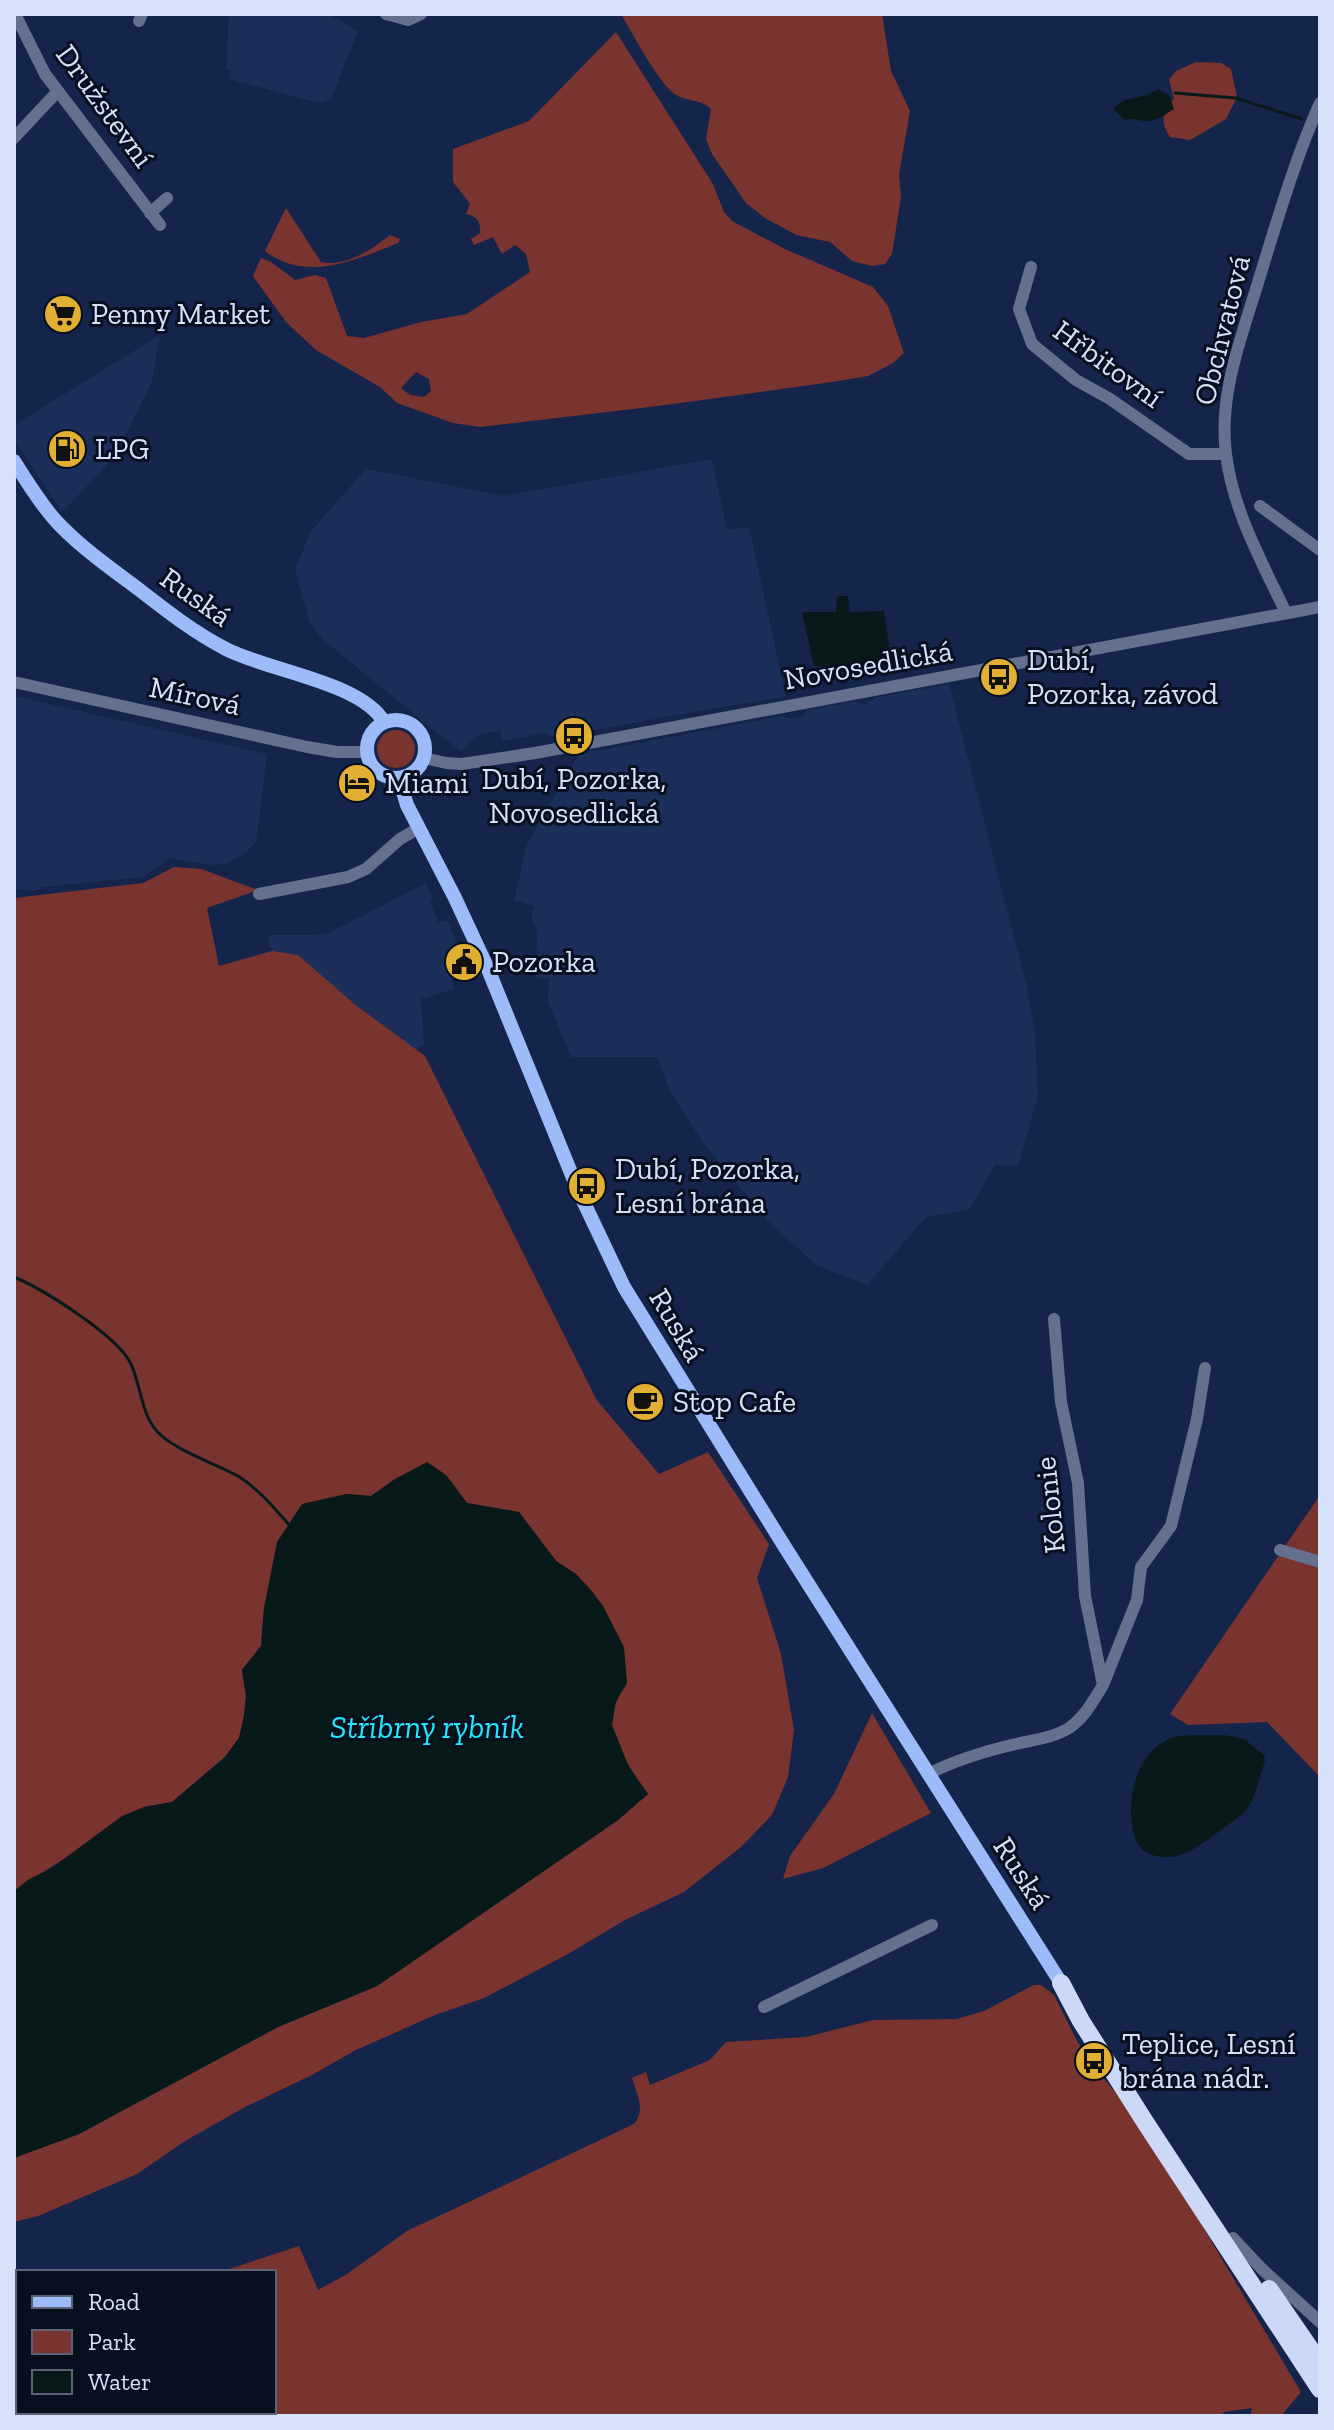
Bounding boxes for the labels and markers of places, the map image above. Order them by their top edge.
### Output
supermarket icon: Penny Market [42,293,84,335]
place label: Penny Market [91,296,270,332]
fuel station icon: LPG [46,428,88,470]
place label: LPG [95,431,149,467]
place label: Dubí, Pozorka, závod [1027,642,1219,712]
bus stop icon: Dubí, Pozorka, závod [978,656,1020,698]
bus stop icon: Dubí, Pozorka, Novosedlická [553,715,595,757]
place label: Dubí, Pozorka, Novosedlická [481,761,667,831]
hotel icon: Miami [336,762,378,804]
place label: Miami [385,765,469,801]
public building icon: Pozorka [443,941,485,983]
place label: Pozorka [492,944,596,980]
place label: Dubí, Pozorka, Lesní brána [615,1151,800,1221]
bus stop icon: Dubí, Pozorka, Lesní brána [566,1165,608,1207]
cafe icon: Stop Cafe [624,1381,666,1423]
place label: Stop Cafe [673,1384,796,1420]
place label: Teplice, Lesní brána nádr. [1121,2026,1296,2096]
bus stop icon: Teplice, Lesní brána nádr. [1073,2040,1115,2082]

